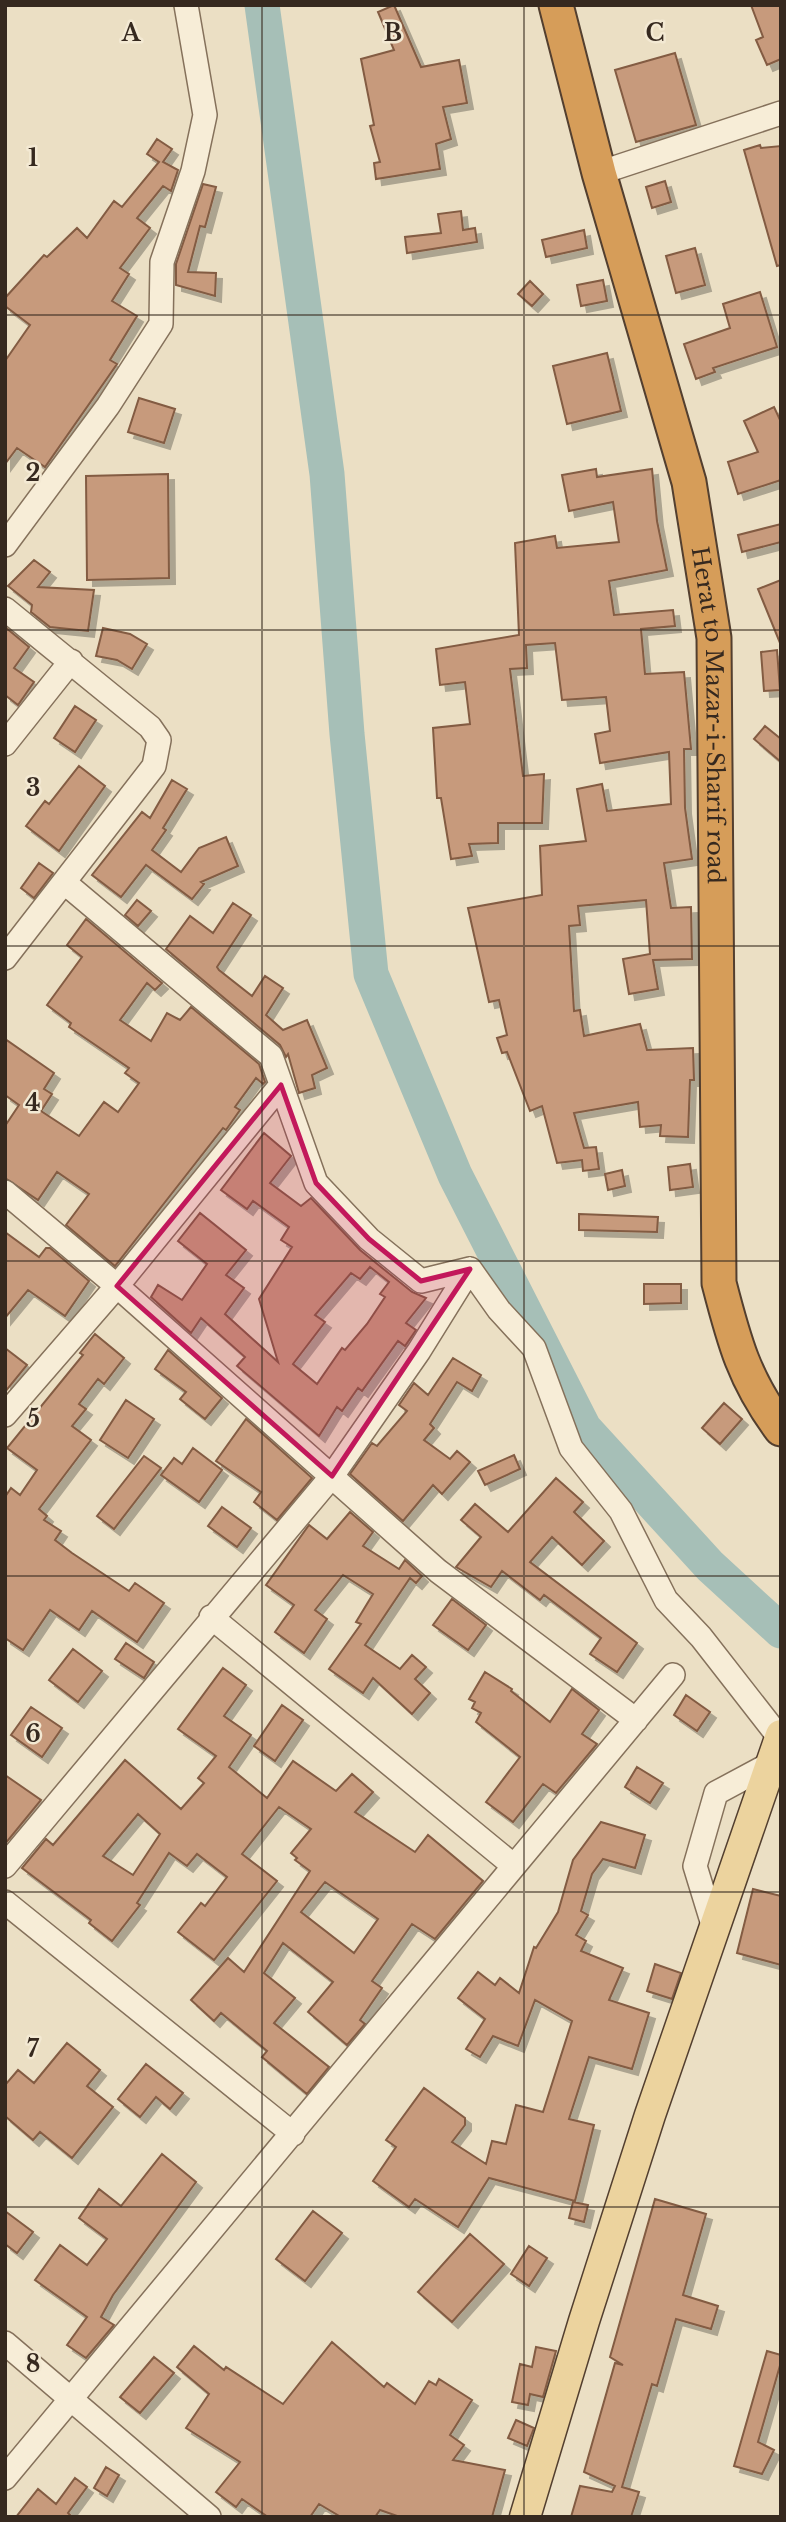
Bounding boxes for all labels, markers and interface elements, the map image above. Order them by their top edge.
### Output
text: A [121,19,142,47]
text: B [384,19,402,47]
text: C [646,19,664,47]
text: 1 [28,144,38,172]
text: 2 [26,459,40,487]
street label: Herat to Mazar-i-Sharif road [686,544,730,884]
text: 3 [26,774,40,802]
text: 4 [25,1089,41,1117]
text: 5 [26,1405,40,1433]
text: 6 [25,1720,41,1748]
text: 7 [27,2035,40,2063]
text: 8 [26,2350,40,2378]

